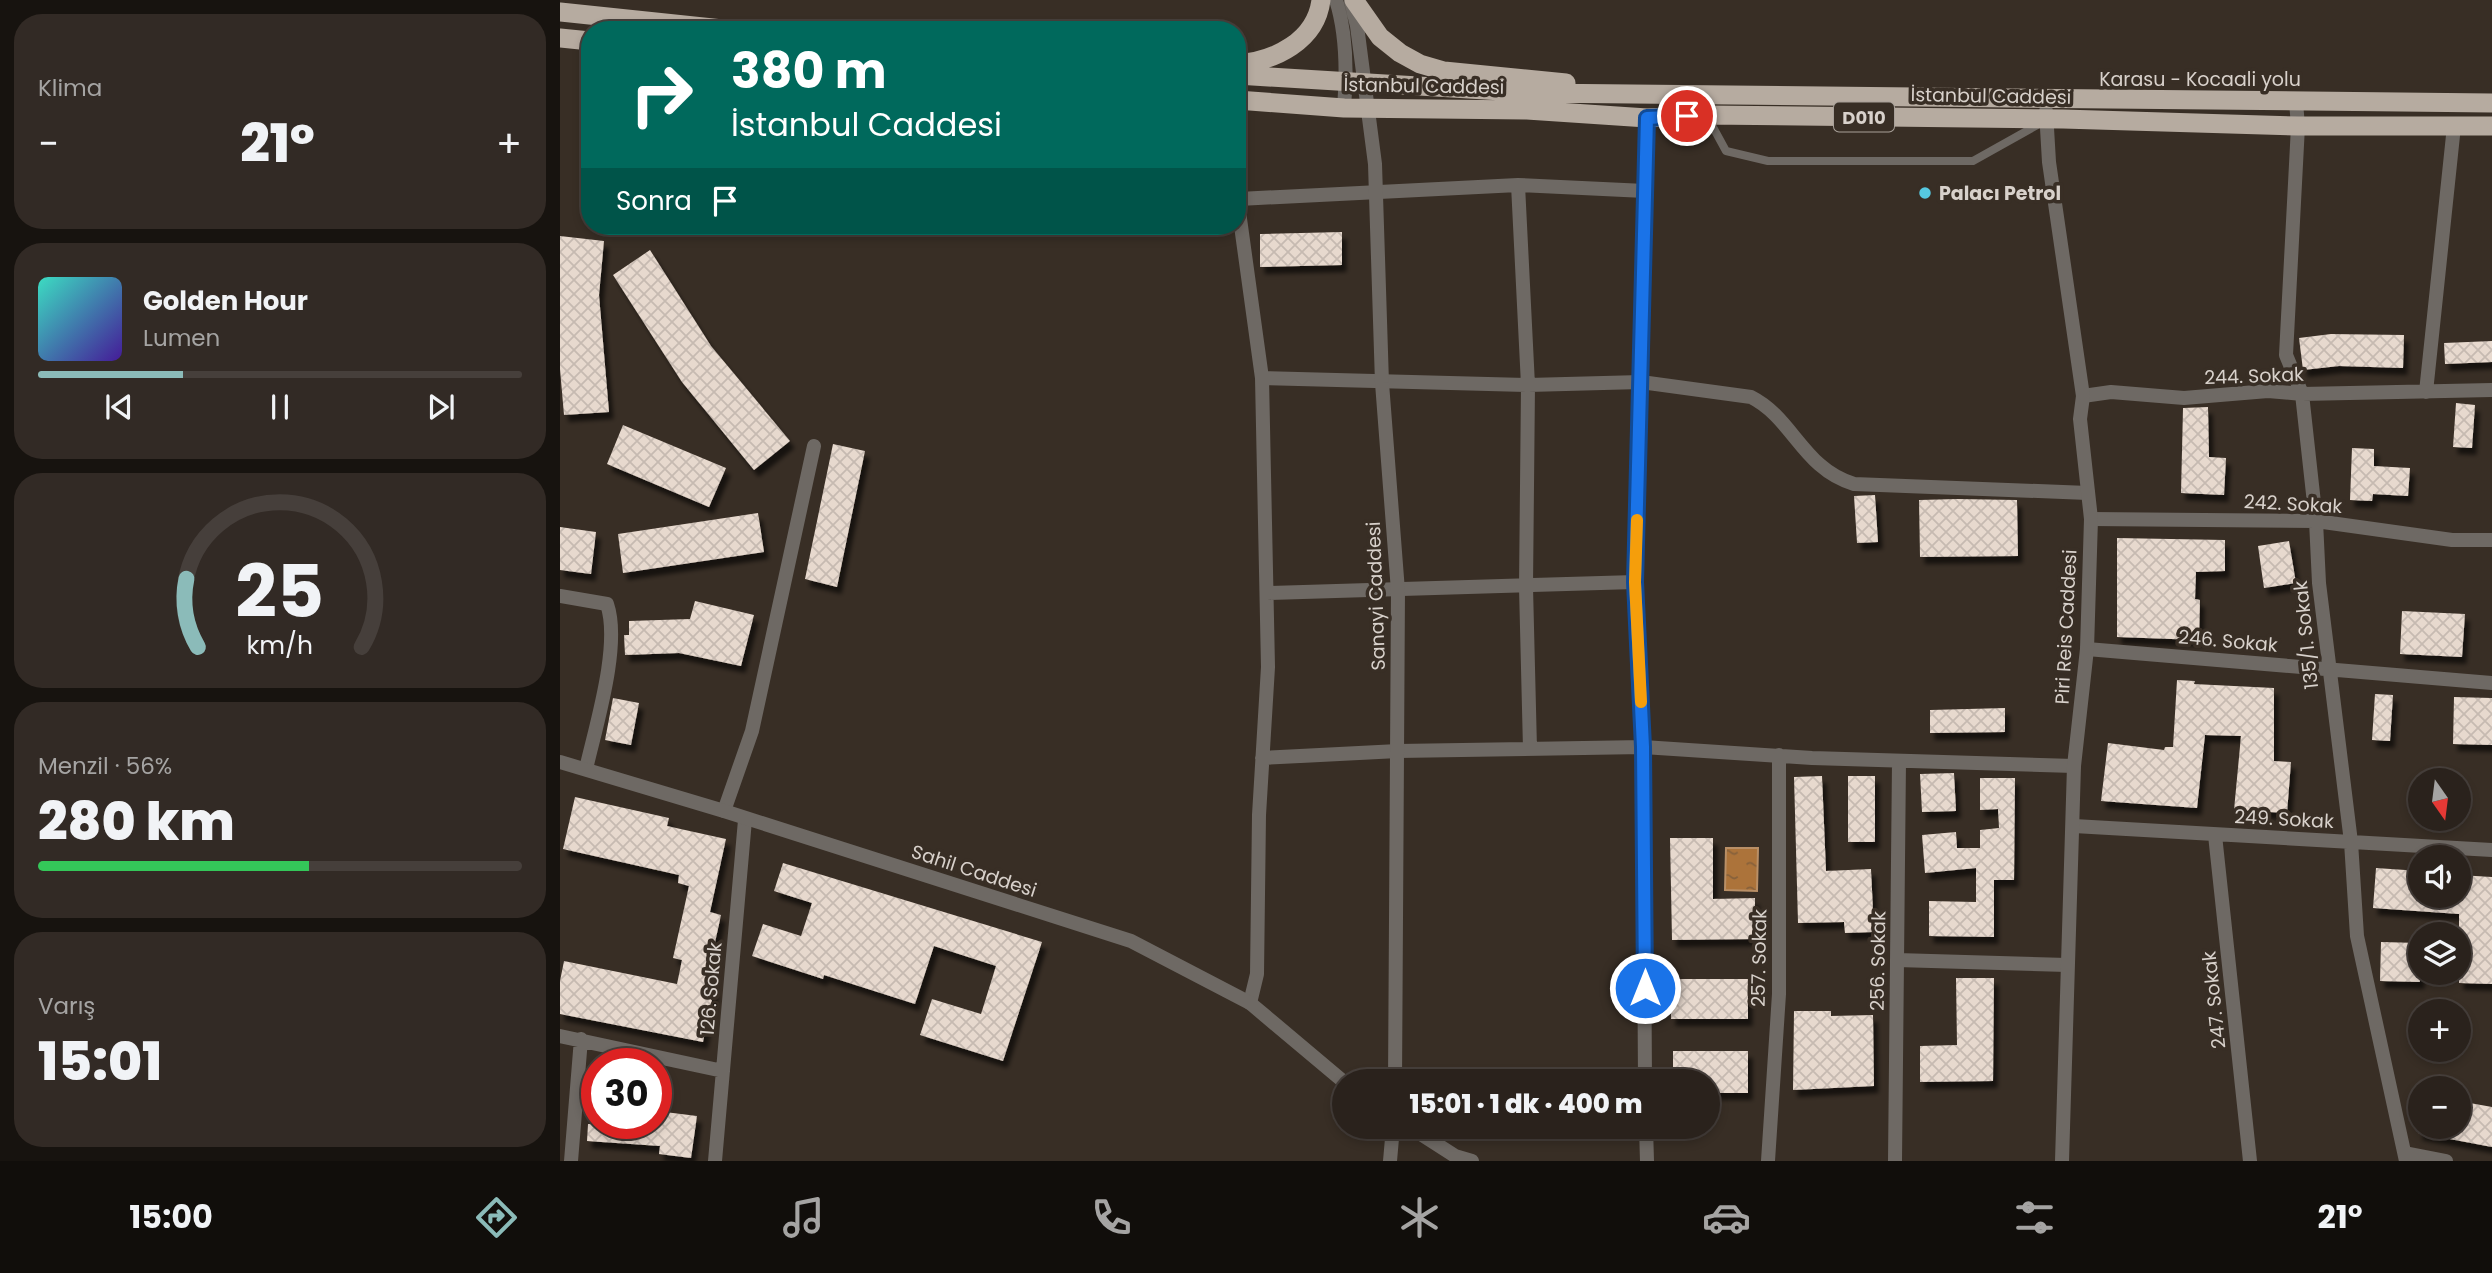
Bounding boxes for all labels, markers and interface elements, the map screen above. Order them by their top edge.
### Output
text: 380 m [731,37,887,105]
icon: right [616,49,707,140]
street label: Karasu - Kocaali yolu [2099,66,2301,93]
street label: İstanbul Caddesi [1343,71,1505,101]
text: Klima [38,72,102,104]
street label: İstanbul Caddesi [1910,81,2072,111]
pin [1657,86,1717,146]
icon: arrive [1668,97,1706,135]
text: İstanbul Caddesi [731,102,1002,147]
road number: D010 [1834,103,1894,132]
text: 21° [240,107,315,180]
text: − [38,117,59,170]
text: + [496,117,522,170]
place label: Palacı Petrol [1939,180,2061,207]
icon: arrive [706,182,744,220]
text: Sonra [616,183,692,219]
marker: Palacı Petrol [1917,185,1933,201]
text: Golden Hour [143,283,308,319]
text: Lumen [143,322,220,354]
street label: 244. Sokak [2204,361,2304,391]
icon: previous [100,388,138,426]
icon: pause [261,388,299,426]
icon: next [422,388,460,426]
street label: 242. Sokak [2243,488,2343,520]
street label: Sanayi Caddesi [1360,521,1392,671]
text: 25 [236,541,324,642]
street label: Piri Reis Caddesi [2048,549,2084,705]
street label: 135/1. Sokak [2287,579,2325,691]
street label: 246. Sokak [2177,623,2279,659]
text: km/h [247,627,313,662]
text: Menzil · 56% [38,750,172,782]
north arrow [2408,768,2471,831]
map controls [2408,768,2471,1139]
text: 280 km [38,785,235,858]
street label: 249. Sokak [2234,803,2335,835]
street label: Sahil Caddesi [908,838,1040,904]
button: sound [2408,845,2471,908]
street label: 257. Sokak [1745,909,1773,1007]
street label: 256. Sokak [1864,911,1892,1011]
button: layers [2408,922,2471,985]
street label: 126. Sokak [693,941,729,1037]
street label: 247. Sokak [2195,950,2233,1050]
position arrow [1608,951,1682,1025]
text: Varış [38,990,95,1022]
button: + [2408,999,2471,1062]
text: 15:01 [38,1025,162,1098]
speed limit sign: 30 [581,1048,672,1139]
button: − [2408,1076,2471,1139]
text: 15:01 · 1 dk · 400 m [1409,1086,1643,1122]
icon: directions [472,1193,521,1242]
icon: music [779,1193,828,1242]
icon: phone [1087,1193,1136,1242]
icon: climate [1395,1193,1444,1242]
icon: car [1702,1193,1751,1242]
icon: filters [2010,1193,2059,1242]
text: 15:00 [129,1194,213,1239]
text: 21° [2317,1194,2363,1239]

